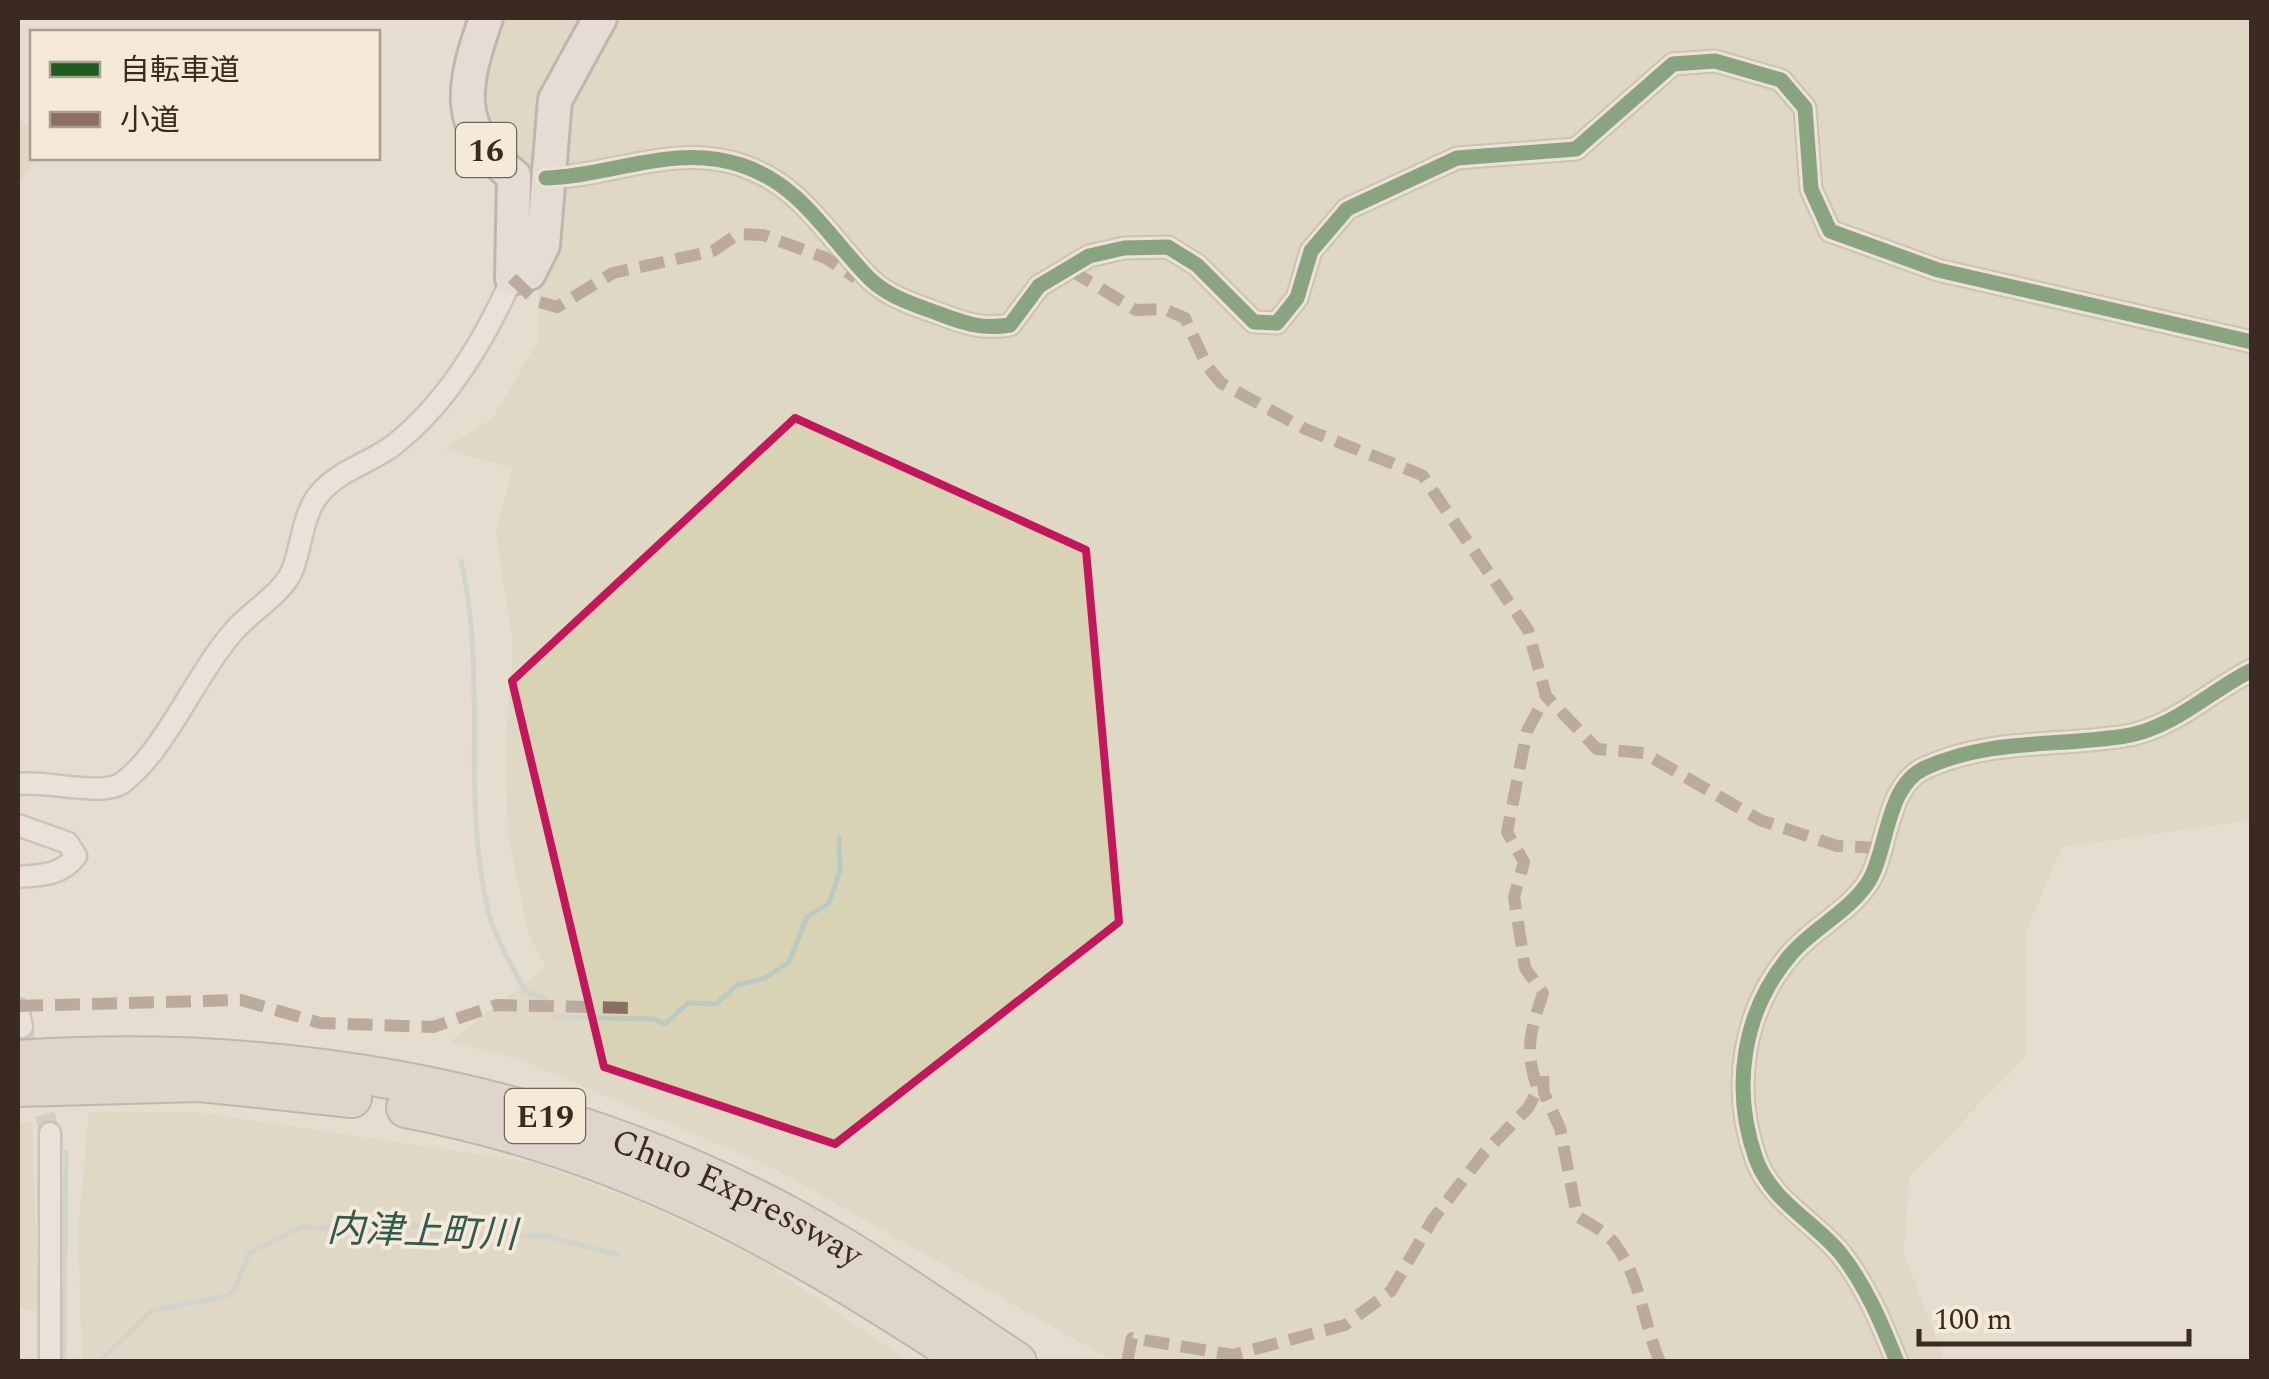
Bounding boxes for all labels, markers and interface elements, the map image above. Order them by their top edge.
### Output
legend [30,30,380,160]
text: 自転車道 [120,48,240,94]
text: 小道 [120,98,180,144]
road number: 16 [456,123,516,177]
road number: E19 [505,1089,585,1143]
street label: Chuo Expressway [604,1115,874,1282]
water label: 内津上町川 [326,1201,522,1265]
scale bar [1919,1284,2189,1346]
text: 100 m [1934,1297,2012,1343]

